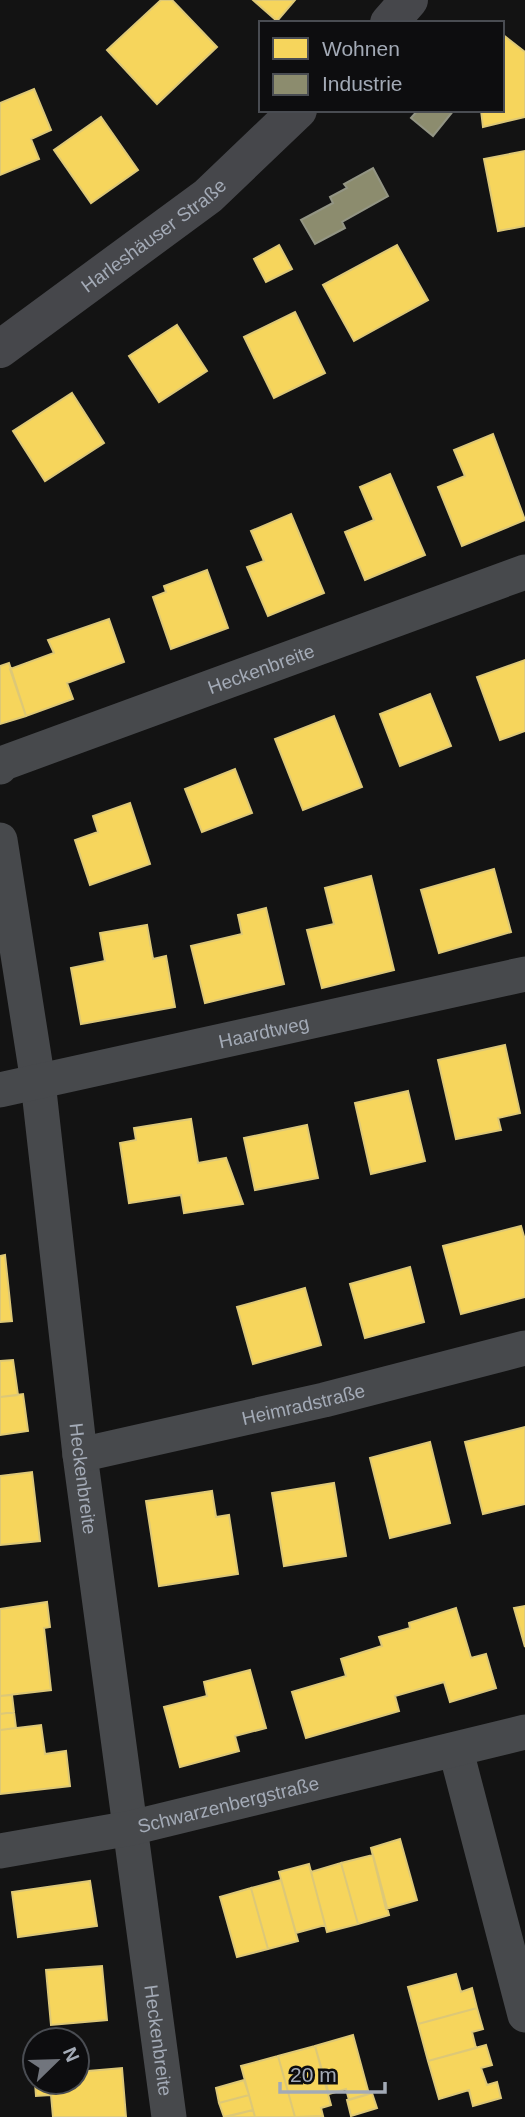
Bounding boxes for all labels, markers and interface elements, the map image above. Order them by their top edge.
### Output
legend [259,21,504,112]
text: Wohnen [322,37,400,60]
text: Industrie [322,72,403,95]
street label: Harleshäuser Straße [77,175,230,297]
street label: Heckenbreite [205,640,317,698]
street label: Haardtweg [217,1012,311,1052]
street label: Heimradstraße [240,1380,367,1429]
street label: Heckenbreite [65,1422,101,1535]
street label: Schwarzenbergstraße [135,1773,321,1837]
street label: Heckenbreite [140,1984,176,2097]
north arrow [21,2026,91,2096]
text: N [59,2044,84,2065]
scale bar [280,2050,385,2094]
text: 20 m [290,2063,337,2086]

